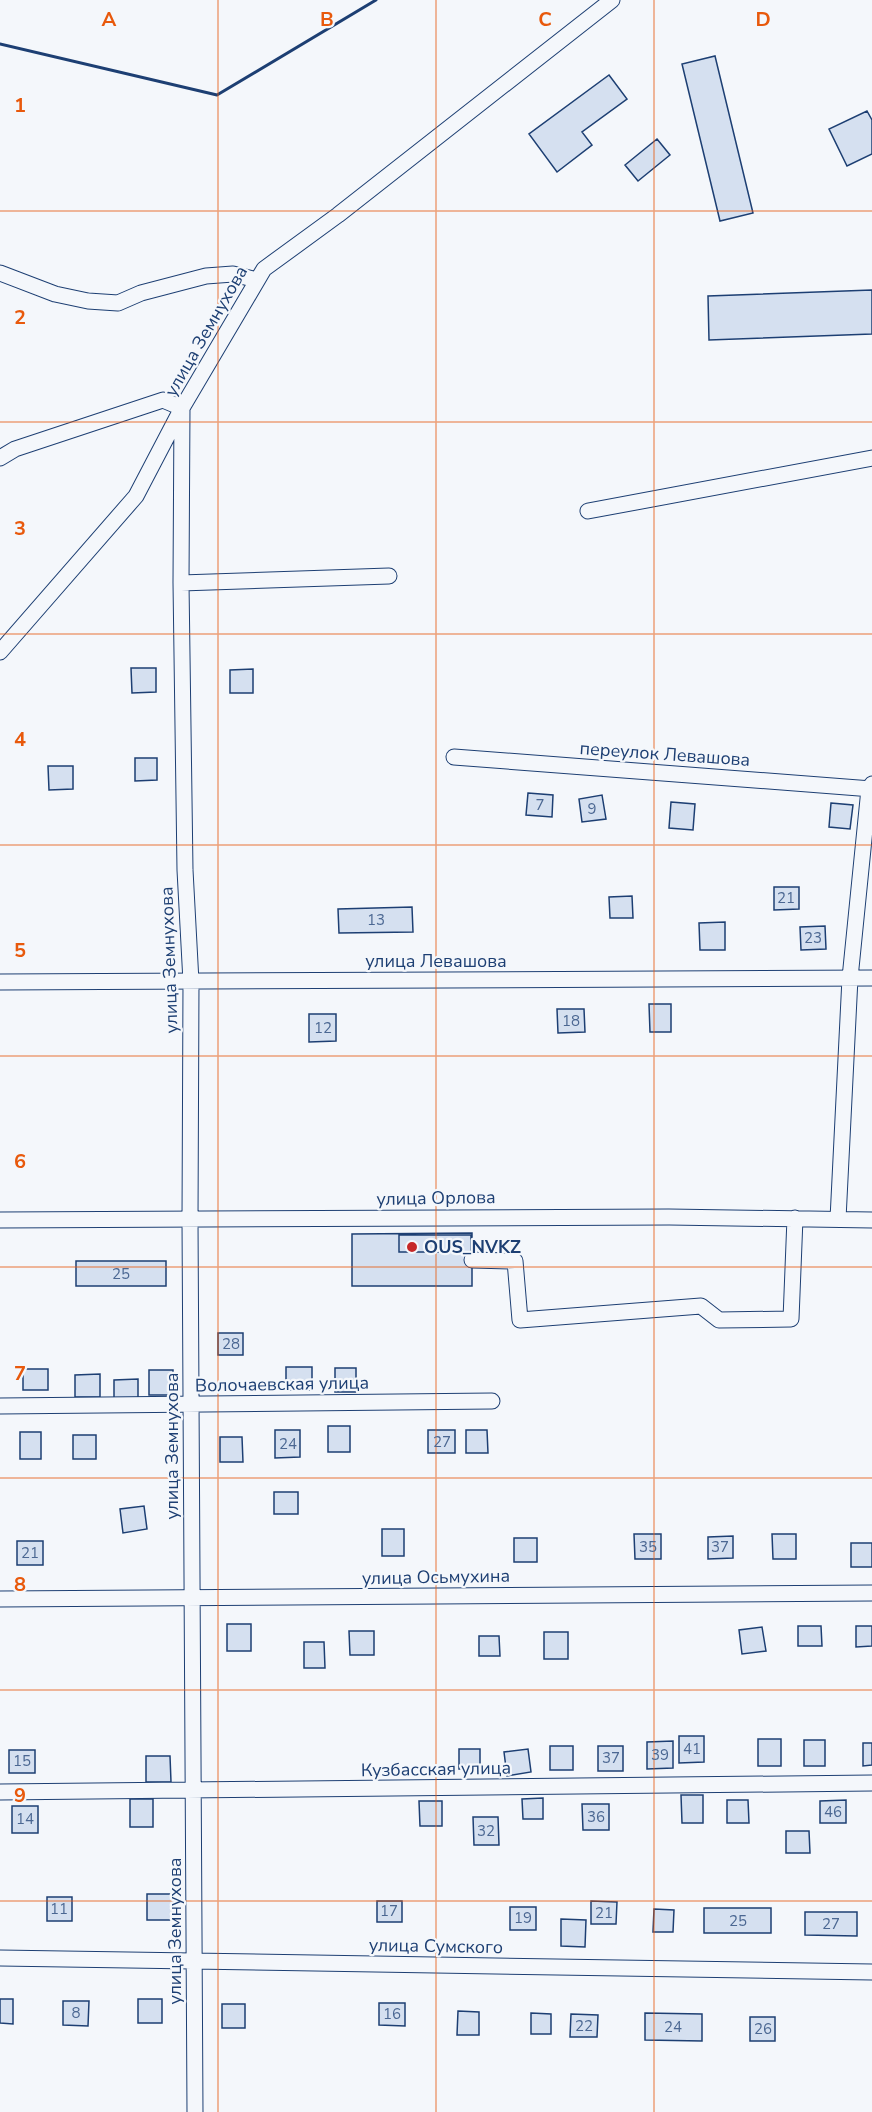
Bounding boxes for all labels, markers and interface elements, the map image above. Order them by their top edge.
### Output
text: A [102,6,117,33]
text: B [320,6,334,33]
text: C [538,6,552,33]
text: D [755,6,771,33]
text: 1 [14,92,26,119]
street label: улица Земнухова [159,261,253,401]
text: 2 [14,304,26,331]
text: 3 [14,515,26,542]
text: 4 [14,726,26,753]
street label: переулок Левашова [579,736,751,772]
house number: 7 [535,795,545,815]
house number: 9 [587,799,597,819]
street label: улица Земнухова [154,886,184,1034]
house number: 21 [777,888,795,908]
house number: 13 [367,910,385,930]
house number: 23 [804,928,822,948]
text: 5 [14,937,26,964]
street label: улица Левашова [365,949,507,973]
house number: 18 [562,1011,580,1031]
house number: 12 [314,1018,332,1038]
text: 6 [14,1148,26,1175]
street label: улица Орлова [376,1185,496,1211]
place label: OUS_NVKZ [424,1235,521,1259]
marker: OUS_NVKZ [405,1240,419,1254]
house number: 25 [112,1264,130,1284]
house number: 28 [222,1334,240,1354]
text: 7 [14,1360,26,1387]
street label: Волочаевская улица [195,1370,369,1398]
street label: улица Земнухова [160,1372,184,1520]
house number: 27 [433,1432,451,1452]
house number: 24 [279,1434,297,1454]
house number: 35 [639,1537,657,1557]
house number: 37 [711,1537,729,1557]
house number: 21 [21,1543,39,1563]
street label: улица Осьмухина [362,1564,510,1590]
text: 8 [14,1571,26,1598]
house number: 41 [683,1739,701,1759]
house number: 39 [651,1745,669,1765]
house number: 37 [602,1748,620,1768]
house number: 15 [13,1751,31,1771]
street label: Кузбасская улица [361,1756,511,1782]
text: 9 [14,1782,26,1809]
house number: 46 [824,1802,842,1822]
house number: 36 [587,1807,605,1827]
house number: 14 [16,1809,34,1829]
house number: 32 [477,1821,495,1841]
street label: улица Земнухова [163,1857,187,2005]
house number: 11 [50,1899,68,1919]
house number: 17 [380,1901,398,1921]
house number: 21 [595,1903,613,1923]
house number: 19 [514,1908,532,1928]
house number: 25 [729,1911,747,1931]
house number: 27 [822,1914,840,1934]
street label: улица Сумского [369,1933,503,1959]
house number: 8 [71,2003,81,2023]
house number: 16 [383,2004,401,2024]
house number: 22 [575,2016,593,2036]
house number: 24 [664,2017,682,2037]
house number: 26 [754,2019,772,2039]

